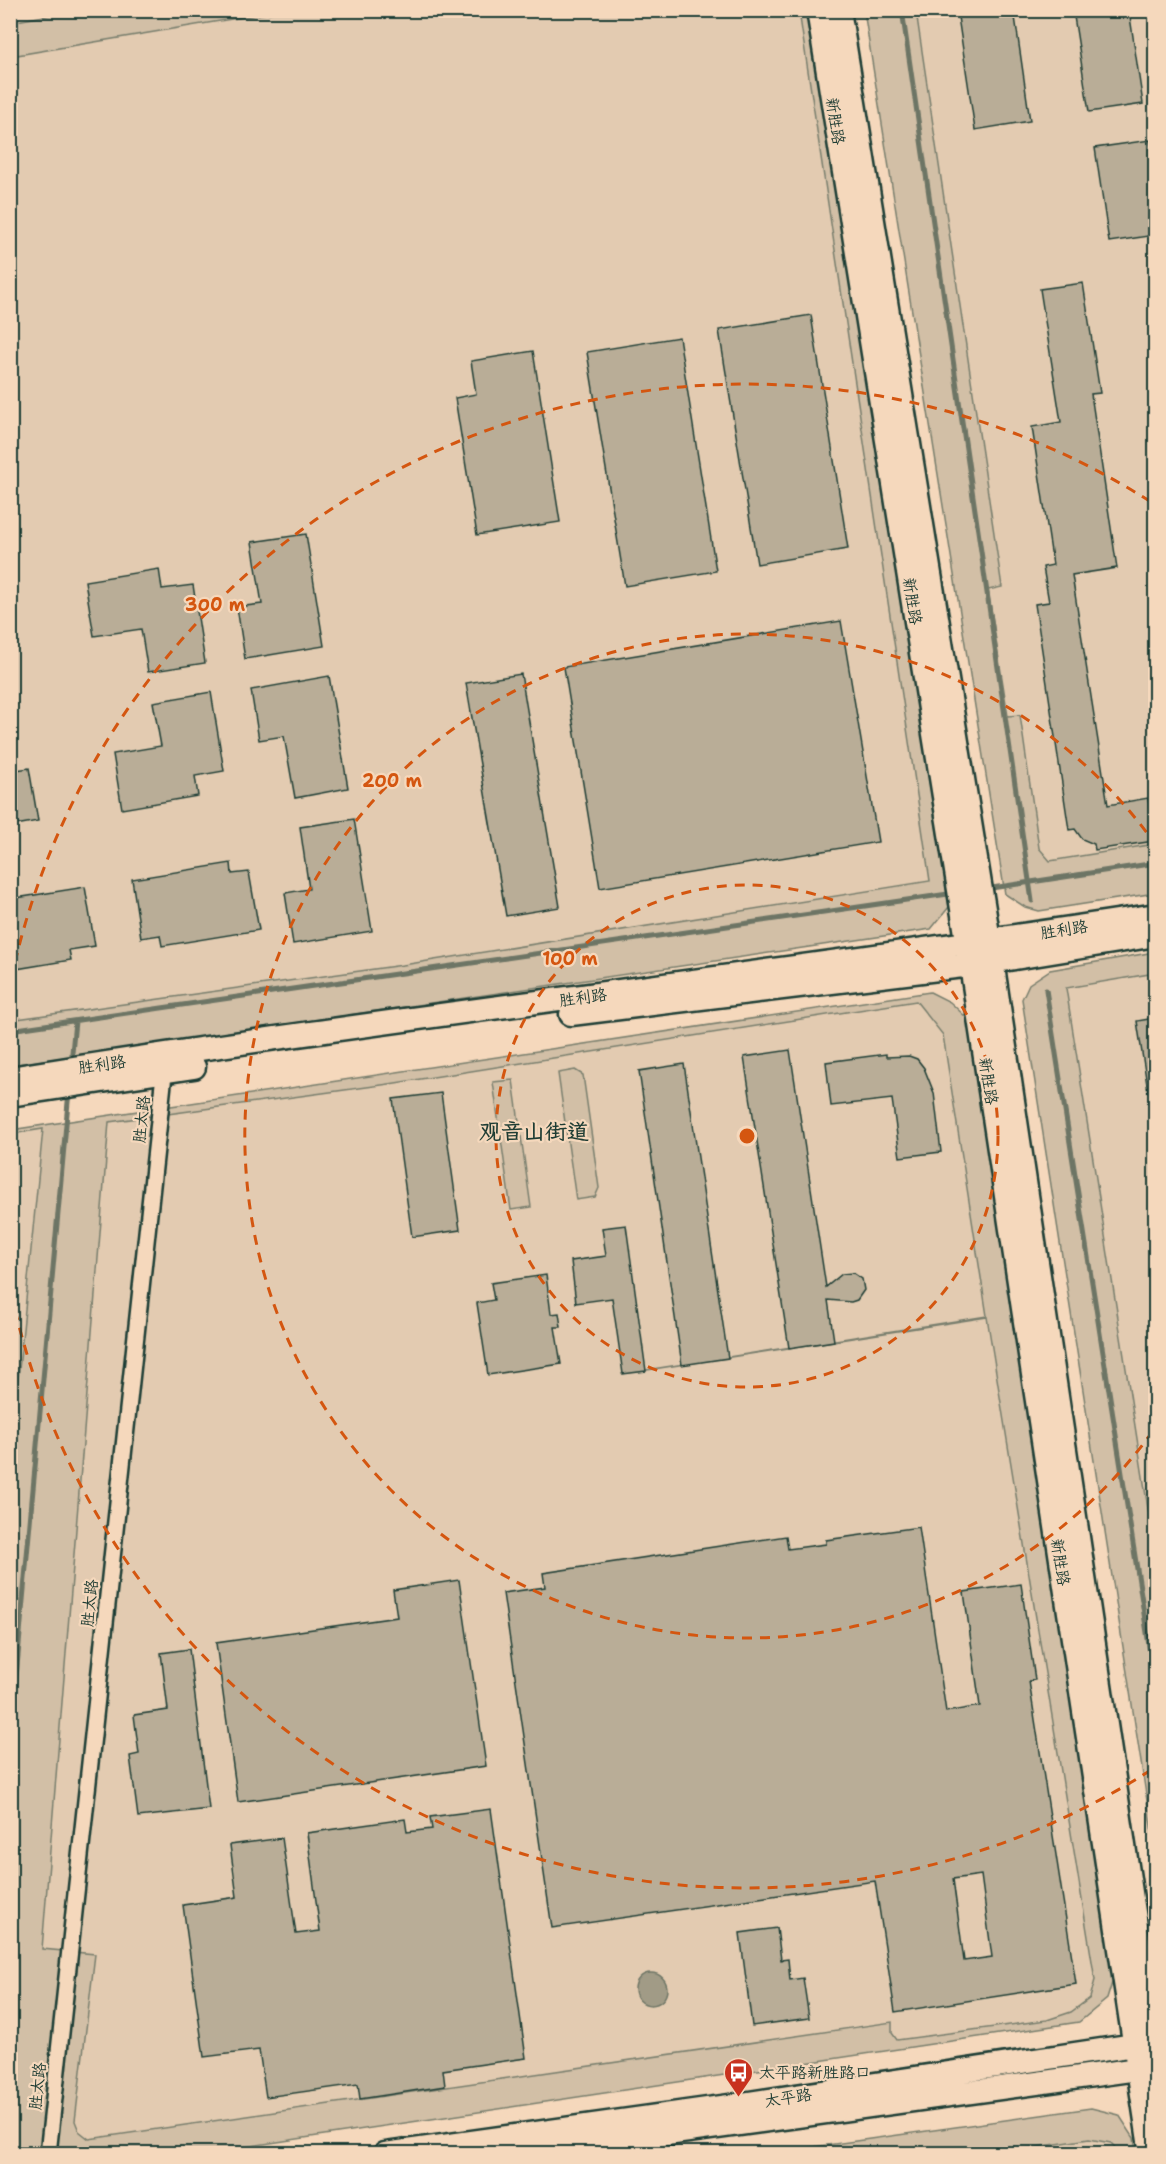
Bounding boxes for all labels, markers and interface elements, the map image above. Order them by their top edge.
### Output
street label: 新胜路 [821,96,850,146]
street label: 新胜路 [898,576,927,626]
text: 300 m [185,593,246,617]
text: 200 m [362,769,423,793]
street label: 胜利路 [1039,915,1089,944]
text: 100 m [542,947,598,971]
street label: 胜利路 [558,984,608,1011]
street label: 胜利路 [77,1051,127,1078]
street label: 新胜路 [974,1056,1003,1106]
street label: 胜太路 [129,1094,154,1144]
district label: 观音山街道 [479,1117,589,1146]
centre of rings [737,1126,757,1146]
street label: 新胜路 [1046,1537,1075,1587]
street label: 胜太路 [77,1578,102,1628]
bus stop icon: 太平路新胜路口 [722,2056,754,2098]
street label: 胜太路 [25,2061,50,2111]
place label: 太平路新胜路口 [759,2062,871,2083]
street label: 太平路 [763,2083,813,2112]

